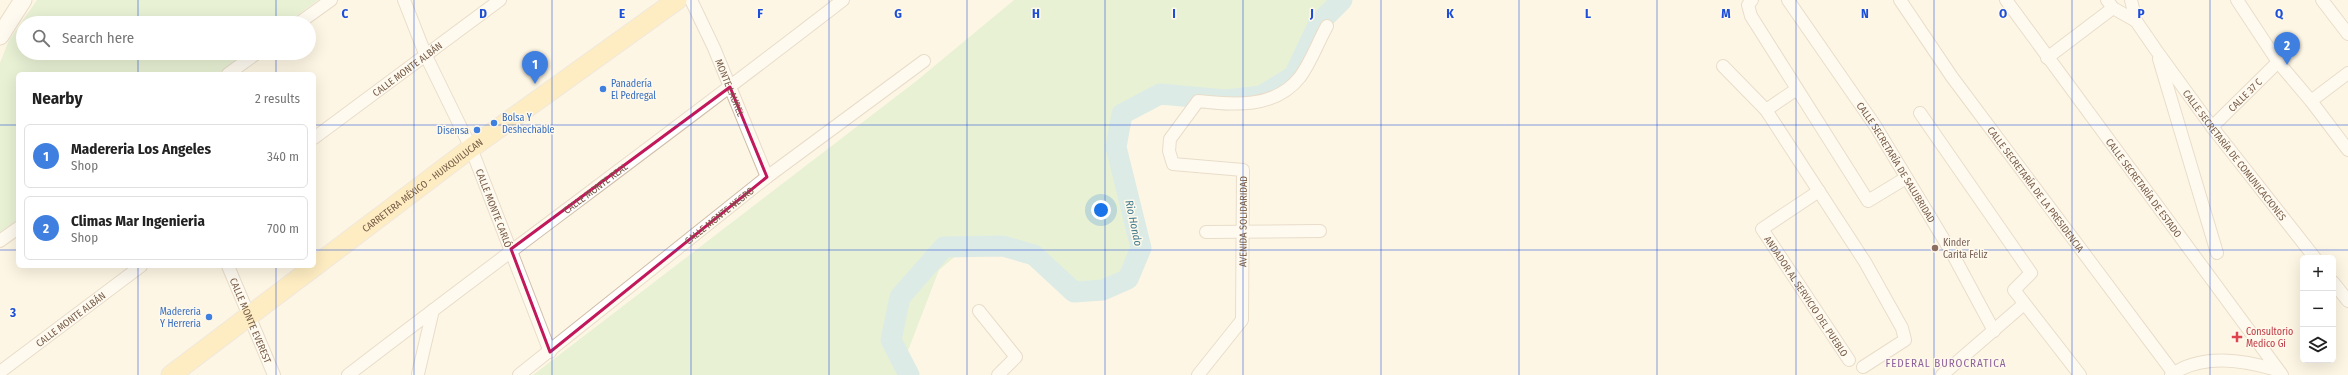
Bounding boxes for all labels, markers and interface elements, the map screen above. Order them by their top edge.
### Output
text: C [342,6,349,21]
text: D [479,6,487,21]
text: E [619,6,625,21]
text: F [757,6,763,21]
text: G [894,6,902,21]
text: H [1032,6,1040,21]
text: I [1172,6,1176,21]
text: J [1309,6,1314,21]
text: K [1446,6,1454,21]
text: L [1585,6,1591,21]
text: M [1721,6,1731,21]
text: N [1861,6,1869,21]
text: O [1999,6,2007,21]
text: P [2137,6,2145,21]
text: Q [2275,6,2284,21]
search box [16,16,316,60]
icon: search [30,27,52,49]
text: Search here [62,29,134,47]
pin: 2 [2274,32,2300,65]
street label: CALLE MONTE ALBÁN [371,40,445,99]
pin: 1 [522,51,548,84]
street label: MONTE LAUREL [712,57,747,119]
street label: CALLE 37 C [2226,76,2265,115]
place label: Panadería El Pedregal [611,77,656,102]
marker: Panadería El Pedregal [598,84,608,94]
text: Nearby [32,88,83,109]
street label: CALLE SECRETARÍA DE COMUNICACIONES [2180,88,2288,223]
text: 2 results [255,91,300,106]
street label: CALLE SECRETARÍA DE SALUBRIDAD [1854,100,1937,225]
place label: Bolsa Y Deshechable [502,112,555,136]
marker: Bolsa Y Deshechable [489,118,499,128]
place label: Disensa [437,125,469,137]
marker: Disensa [472,125,482,135]
street label: CALLE SECRETARÍA DE LA PRESIDENCIA [1984,125,2086,255]
street label: CARRETERA MÉXICO - HUIXQUILUCAN [360,136,485,235]
street label: CALLE SECRETARÍA DE ESTADO [2103,136,2184,240]
text: Madereria Los Angeles [71,140,211,158]
text: 1 [43,149,49,164]
text: 340 m [267,149,299,164]
text: Shop [71,158,98,173]
street label: CALLE MONTE REAL [561,161,631,217]
street label: CALLE MONTE CARLÓ [473,167,516,250]
street label: AVENIDA SOLIDARIDAD [1237,176,1250,267]
street label: CALLE MONTE NEGRO [683,185,757,247]
water label: Rio Hondo [1122,199,1145,248]
your location [1091,200,1111,220]
text: Climas Mar Ingenieria [71,212,205,230]
text: 2 [43,221,49,236]
text: 700 m [267,221,299,236]
text: Shop [71,230,98,245]
street label: ANDADOR AL SERVICIO DEL PUEBLO [1761,234,1850,359]
place label: Kinder Carita Feliz [1943,237,1987,261]
marker: Kinder Carita Feliz [1930,243,1940,253]
map controls [2300,255,2336,363]
button: + [2300,255,2336,291]
street label: CALLE MONTE EVEREST [227,276,273,365]
street label: CALLE MONTE ALBÁN [34,290,108,350]
button: − [2300,291,2336,327]
text: 3 [9,305,16,320]
place label: Madereria Y Herreria [160,306,201,330]
marker: Madereria Y Herreria [204,312,214,322]
place label: Consultorio Medico Gi [2246,326,2293,350]
button: layers [2300,327,2336,363]
marker: Consultorio Medico Gi [2231,331,2243,343]
district label: FEDERAL BUROCRATICA [1885,357,2007,370]

